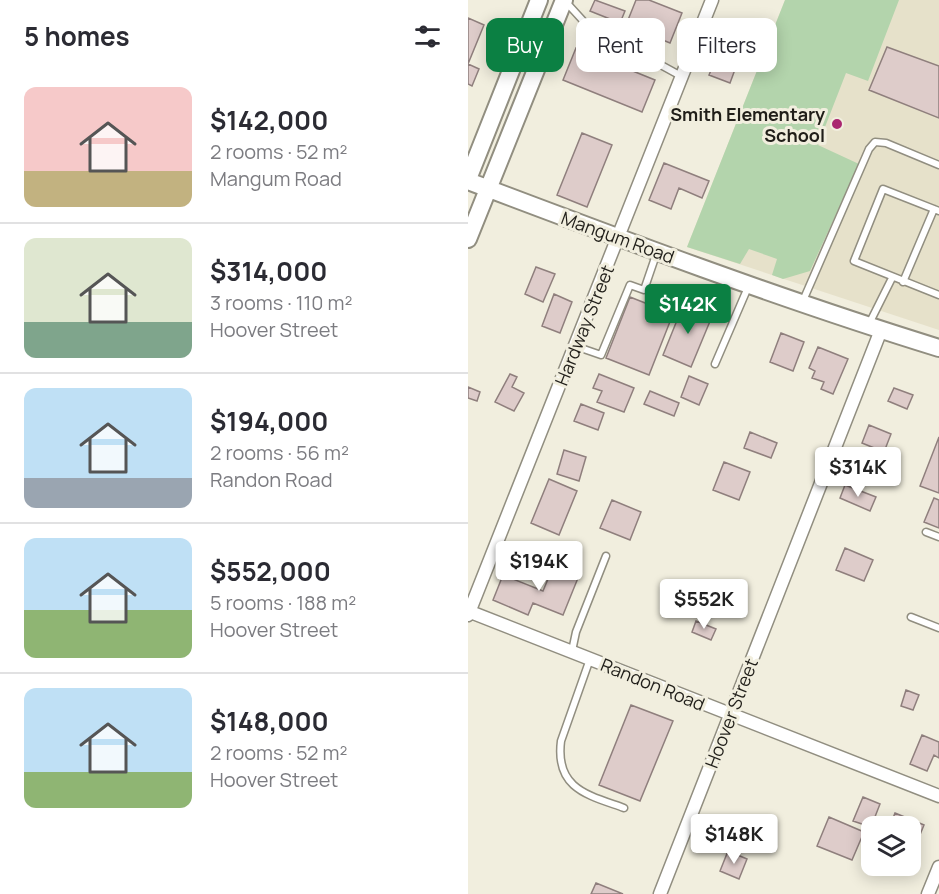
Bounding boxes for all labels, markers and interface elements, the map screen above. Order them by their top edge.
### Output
text: 5 homes [24,18,130,54]
chip: Buy [486,18,564,72]
chip: Rent [576,18,665,72]
chip: Filters [677,18,777,72]
icon: filters [411,20,444,53]
text: $142,000 [210,102,328,138]
place label: Smith Elementary School [670,102,825,147]
icon: home [72,111,144,183]
marker: Smith Elementary School [830,117,844,131]
text: 2 rooms · 52 m² [210,138,347,165]
text: Mangum Road [210,165,342,192]
street label: Mangum Road [558,205,678,269]
text: $314,000 [210,253,327,289]
street label: Hardway Street [549,261,619,389]
icon: home [72,262,144,334]
pin: $142K [646,284,730,335]
text: 3 rooms · 110 m² [210,289,352,316]
text: $142K [659,290,717,317]
text: Hoover Street [210,316,338,343]
text: $194,000 [210,403,328,439]
icon: home [72,412,144,484]
text: 2 rooms · 56 m² [210,439,349,466]
pin: $314K [816,447,900,498]
text: $314K [829,453,887,480]
text: Randon Road [210,466,333,493]
pin: $194K [497,541,581,592]
text: $194K [510,547,568,574]
text: $552,000 [210,553,331,589]
icon: home [72,562,144,634]
pin: $552K [662,579,746,630]
text: $552K [674,585,734,612]
text: 5 rooms · 188 m² [210,589,356,616]
text: Hoover Street [210,616,338,643]
street label: Randon Road [597,652,709,716]
street label: Hoover Street [699,655,763,771]
text: $148,000 [210,703,329,739]
icon: home [72,712,144,784]
text: 2 rooms · 52 m² [210,739,347,766]
text: Hoover Street [210,766,338,793]
pin: $148K [692,814,776,865]
map controls [861,816,921,876]
button: layers [861,816,921,876]
text: $148K [705,820,763,847]

